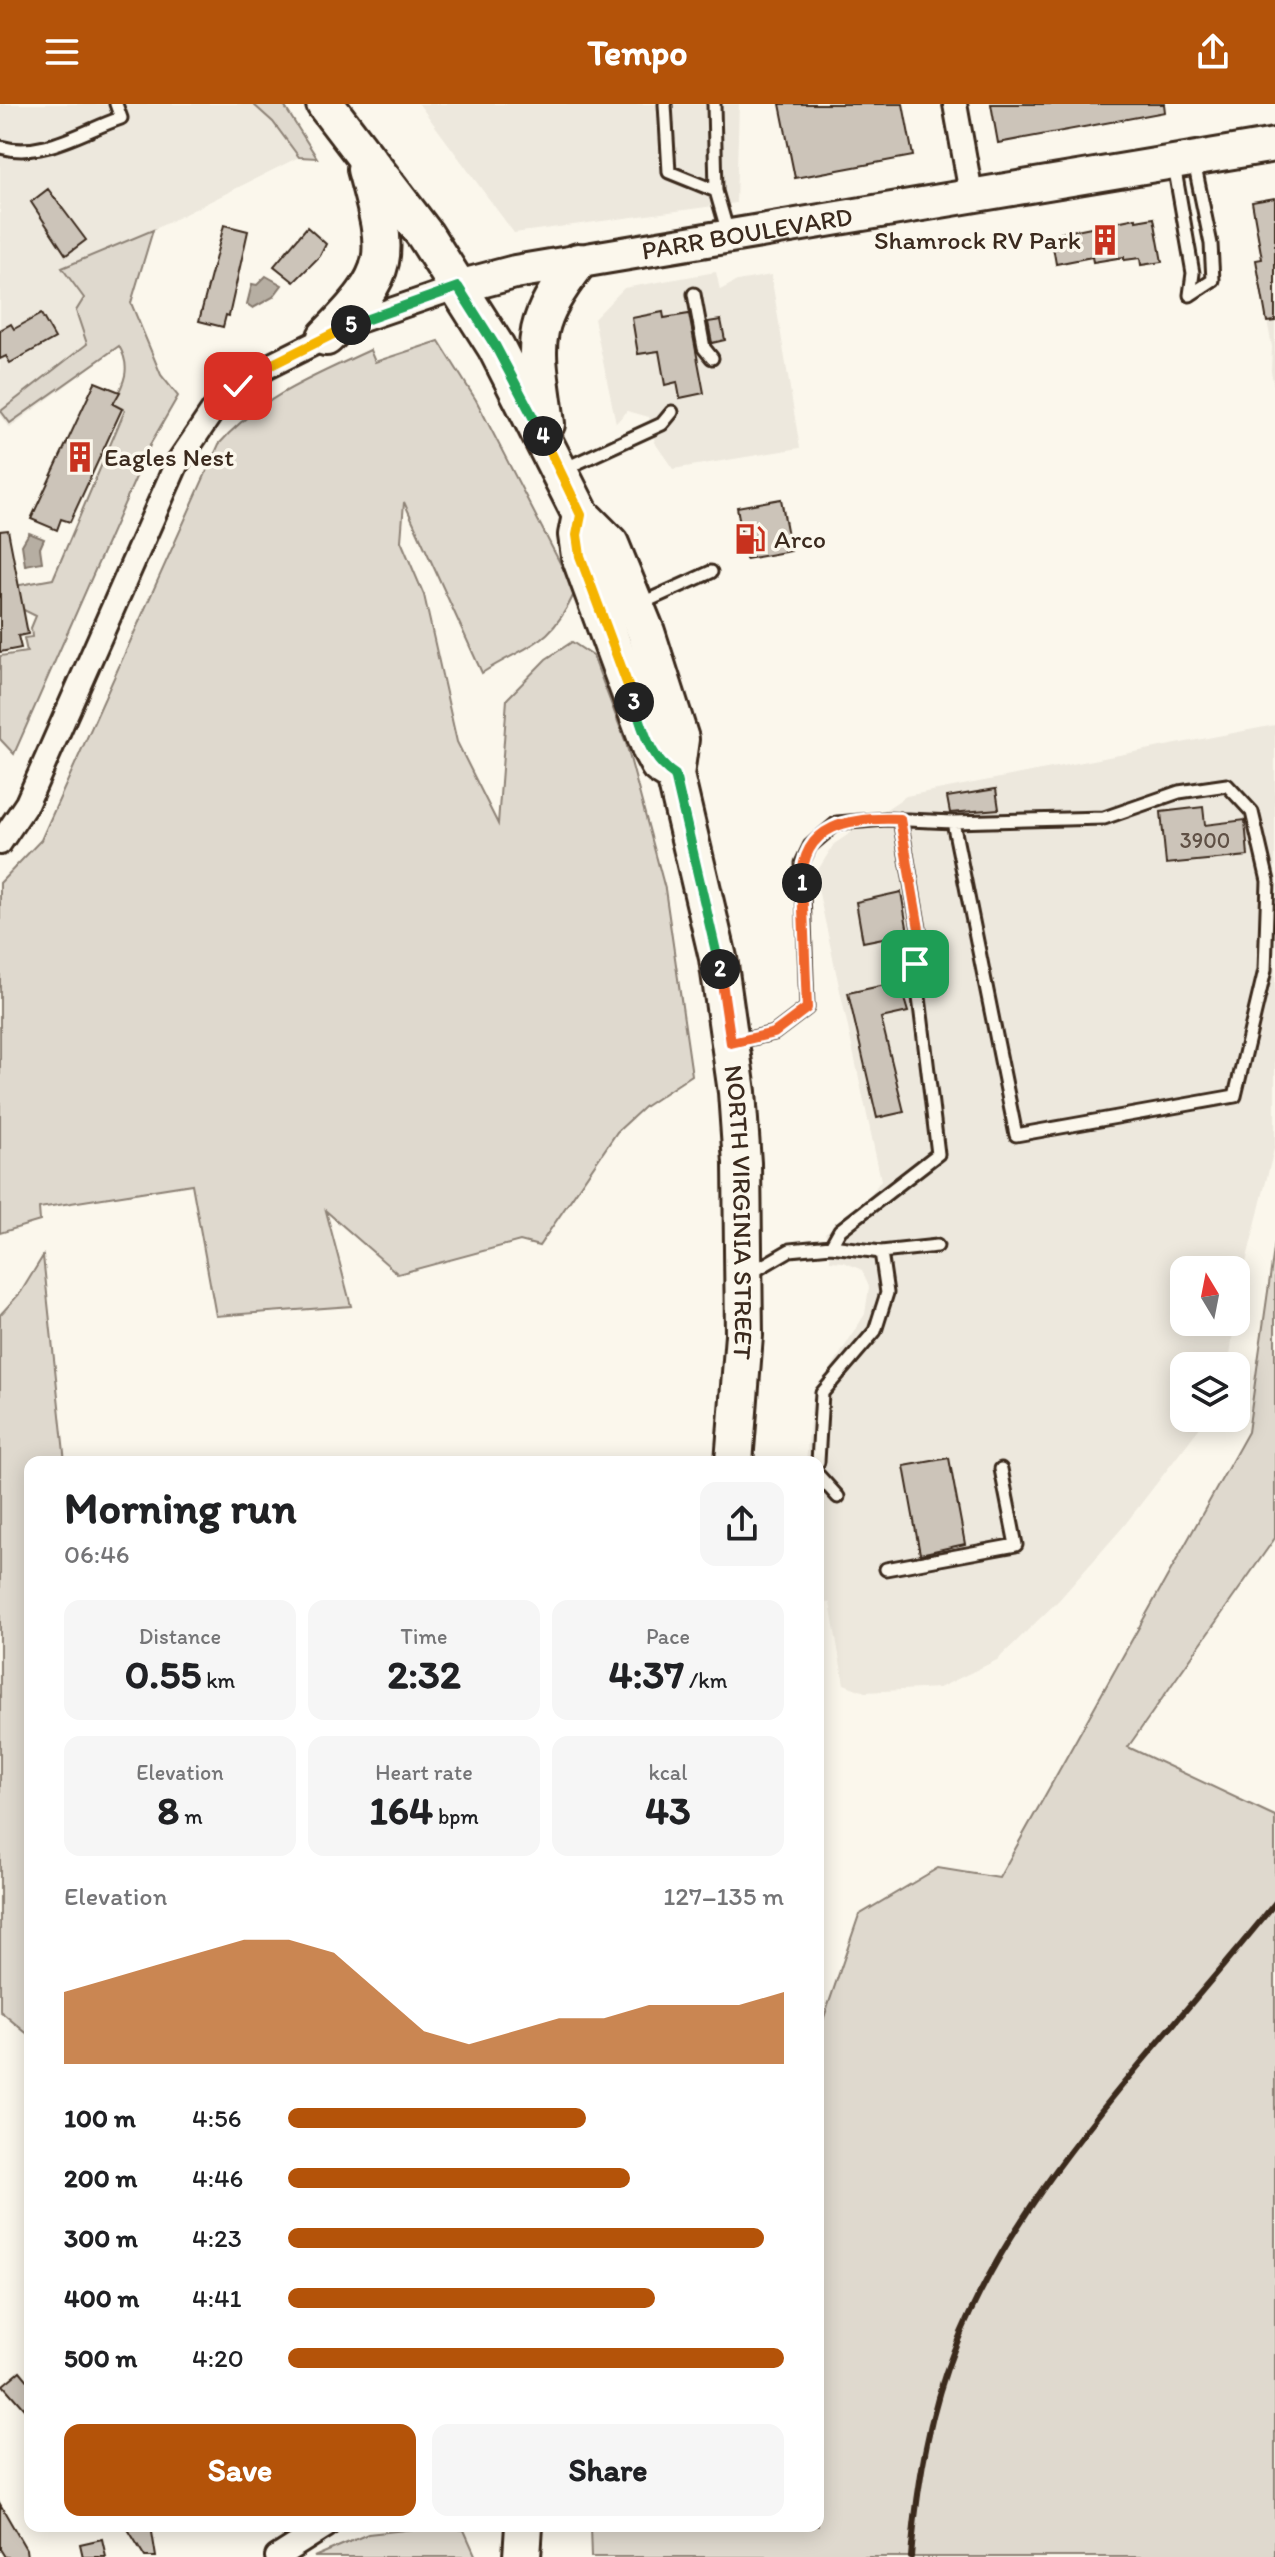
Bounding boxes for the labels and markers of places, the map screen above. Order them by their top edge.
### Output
building icon: Shamrock RV Park [1088,223,1122,257]
place label: Shamrock RV Park [874,224,1081,256]
pin: 5 [331,305,371,345]
pin [204,352,272,420]
pin: 4 [523,416,563,456]
building icon: Eagles Nest [63,440,97,474]
place label: Eagles Nest [104,441,234,473]
fuel station icon: Arco [733,522,767,556]
place label: Arco [774,523,826,555]
pin: 3 [614,682,654,722]
pin: 1 [782,863,822,903]
pin [881,930,949,998]
pin: 2 [700,949,740,989]

